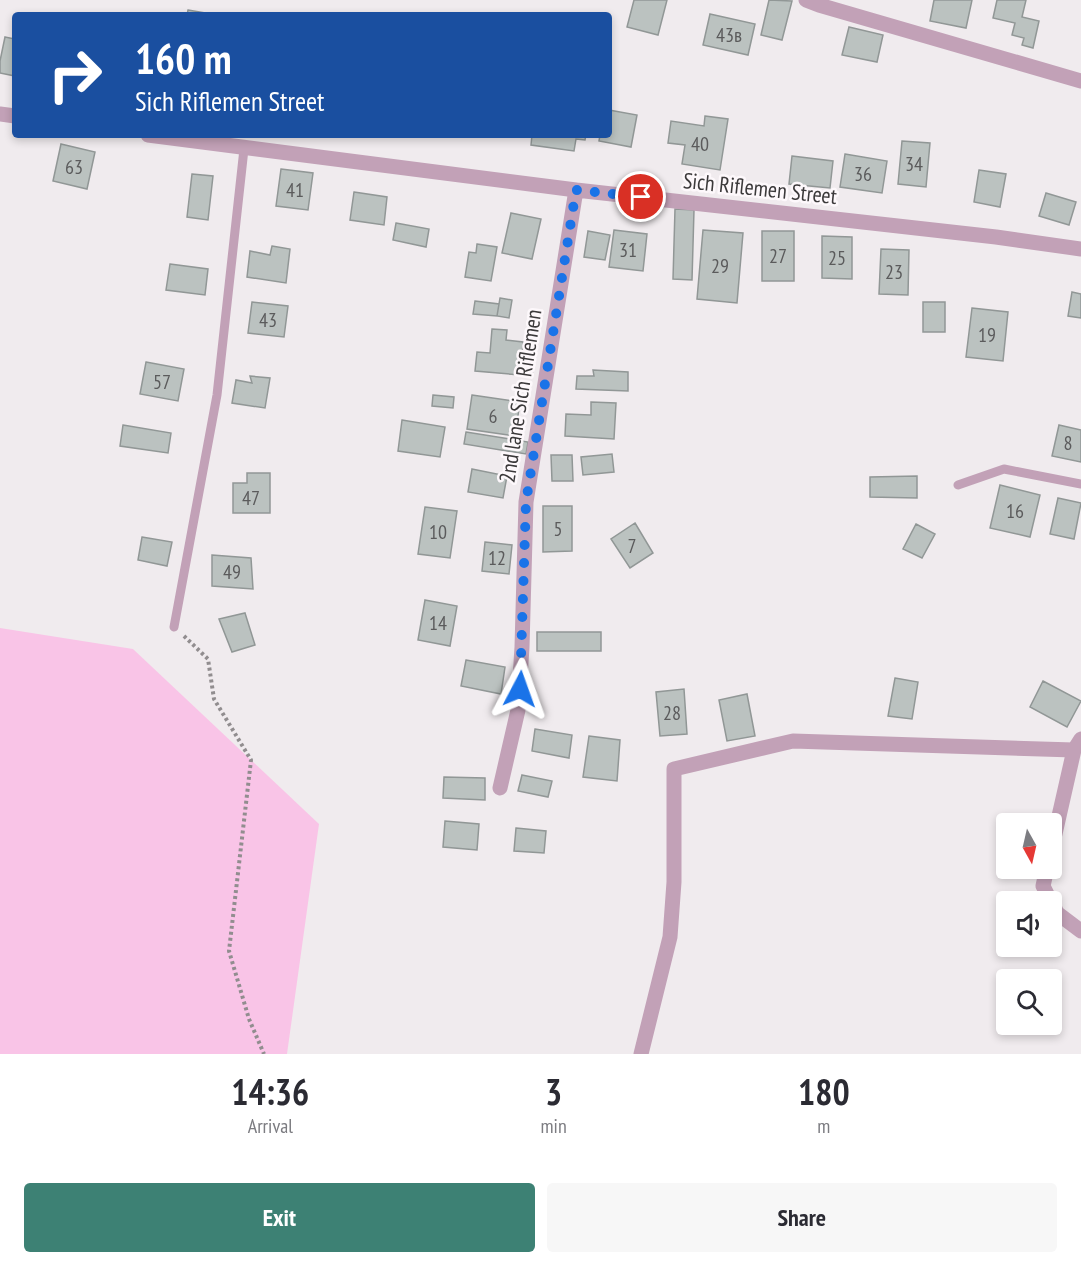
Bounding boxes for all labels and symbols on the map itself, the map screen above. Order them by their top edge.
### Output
house number: 43в [716,22,742,48]
house number: 40 [691,131,709,157]
house number: 34 [905,151,923,177]
house number: 63 [65,154,83,180]
house number: 36 [854,161,872,187]
street label: Sich Riflemen Street [682,166,838,210]
pin [615,171,666,222]
house number: 41 [286,177,304,203]
house number: 31 [619,237,637,263]
house number: 27 [769,243,787,269]
house number: 25 [828,245,846,271]
house number: 29 [711,253,729,279]
house number: 23 [885,259,903,285]
house number: 43 [259,307,277,333]
street label: 2nd lane Sich Riflemen [492,307,548,485]
house number: 19 [978,322,996,348]
house number: 57 [153,369,171,395]
house number: 6 [489,403,498,429]
house number: 8 [1064,430,1073,456]
house number: 47 [242,485,260,511]
house number: 16 [1006,498,1024,524]
house number: 5 [554,516,563,542]
house number: 10 [429,519,447,545]
house number: 7 [628,533,637,559]
house number: 12 [488,545,506,571]
house number: 49 [223,559,241,585]
house number: 14 [429,610,447,636]
position arrow [488,657,552,721]
house number: 28 [663,700,681,726]
north arrow [996,813,1062,879]

